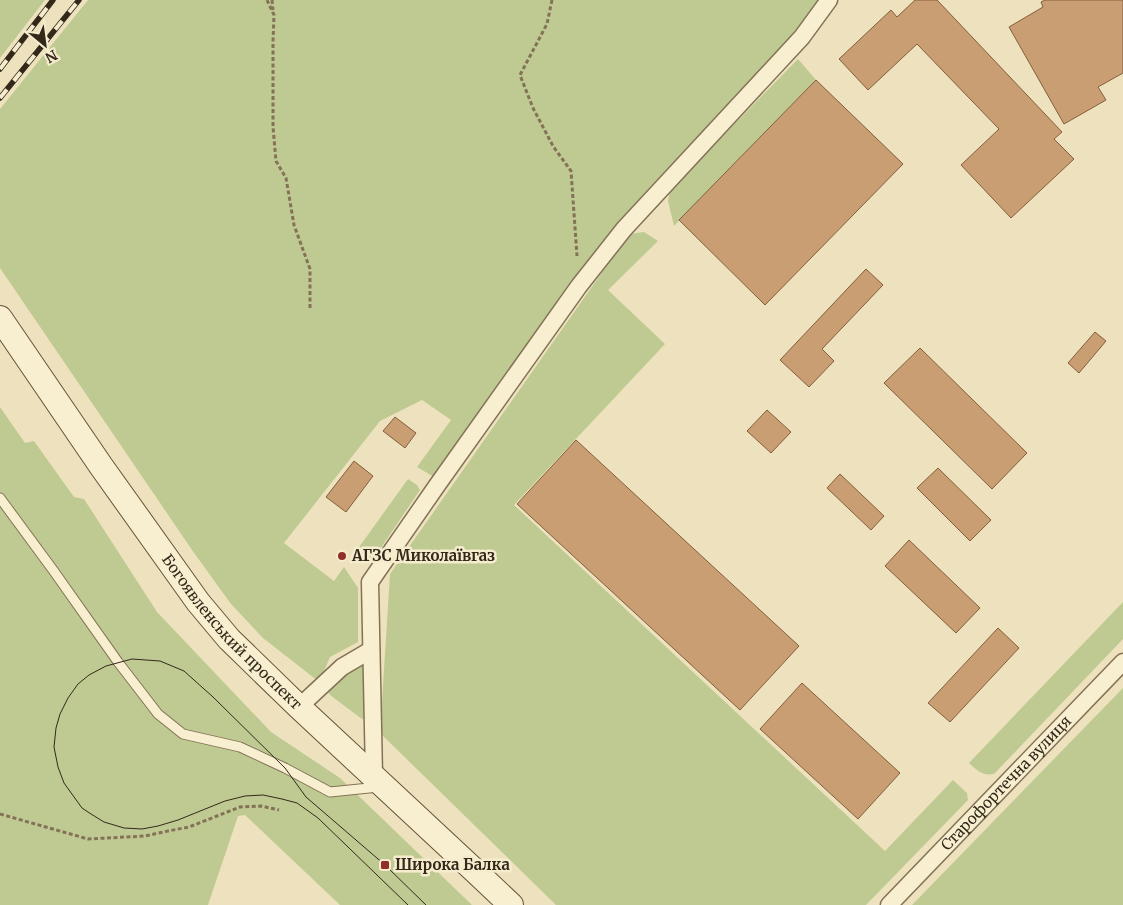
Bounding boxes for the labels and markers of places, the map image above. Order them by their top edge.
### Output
place label: АГЗС Миколаївгаз [351,546,495,565]
marker: АГЗС Миколаївгаз [336,550,348,562]
place label: Широка Балка [395,855,510,874]
marker: Широка Балка [379,859,391,871]

